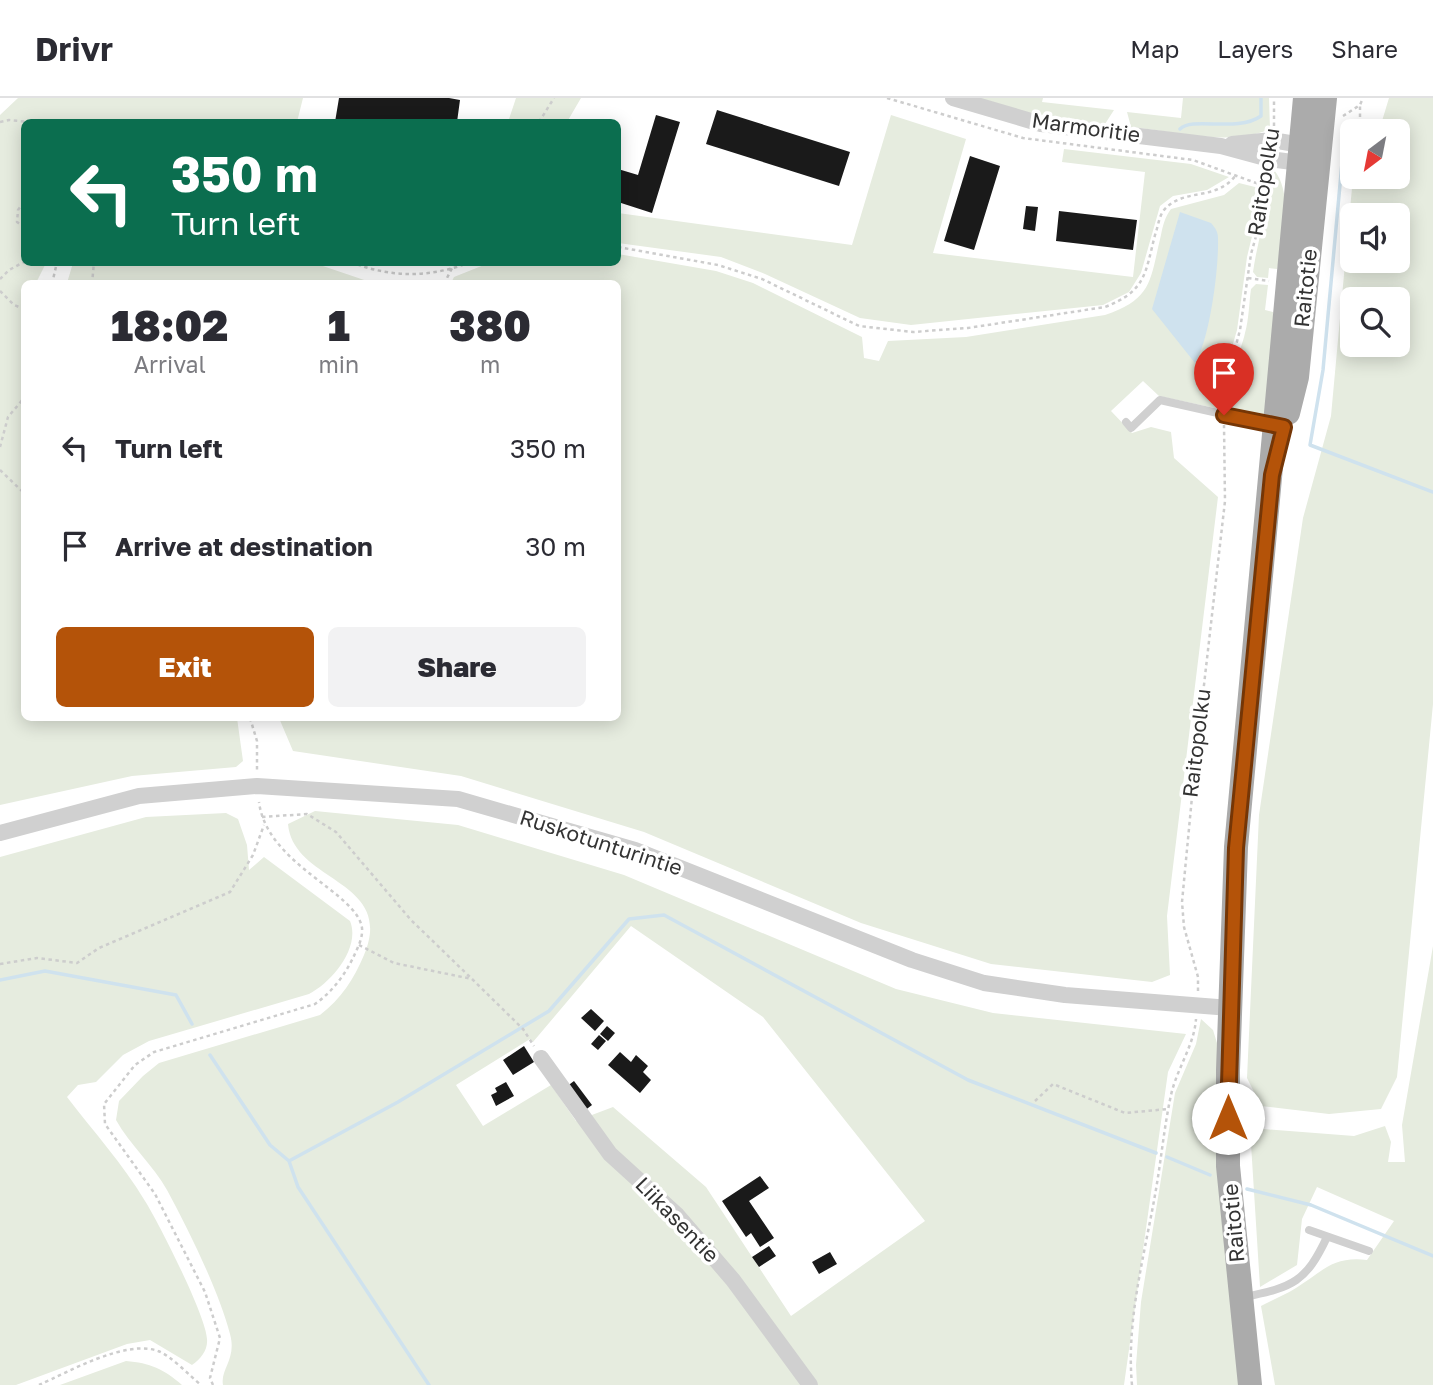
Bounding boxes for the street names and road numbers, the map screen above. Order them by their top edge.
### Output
street label: Marmoritie [1030,107,1142,147]
street label: Raitopolku [1242,126,1284,238]
street label: Raitotie [1288,247,1322,328]
street label: Raitopolku [1176,687,1216,799]
street label: Ruskotunturintie [517,804,686,881]
street label: Liikasentie [631,1171,725,1268]
street label: Raitotie [1217,1183,1249,1263]

